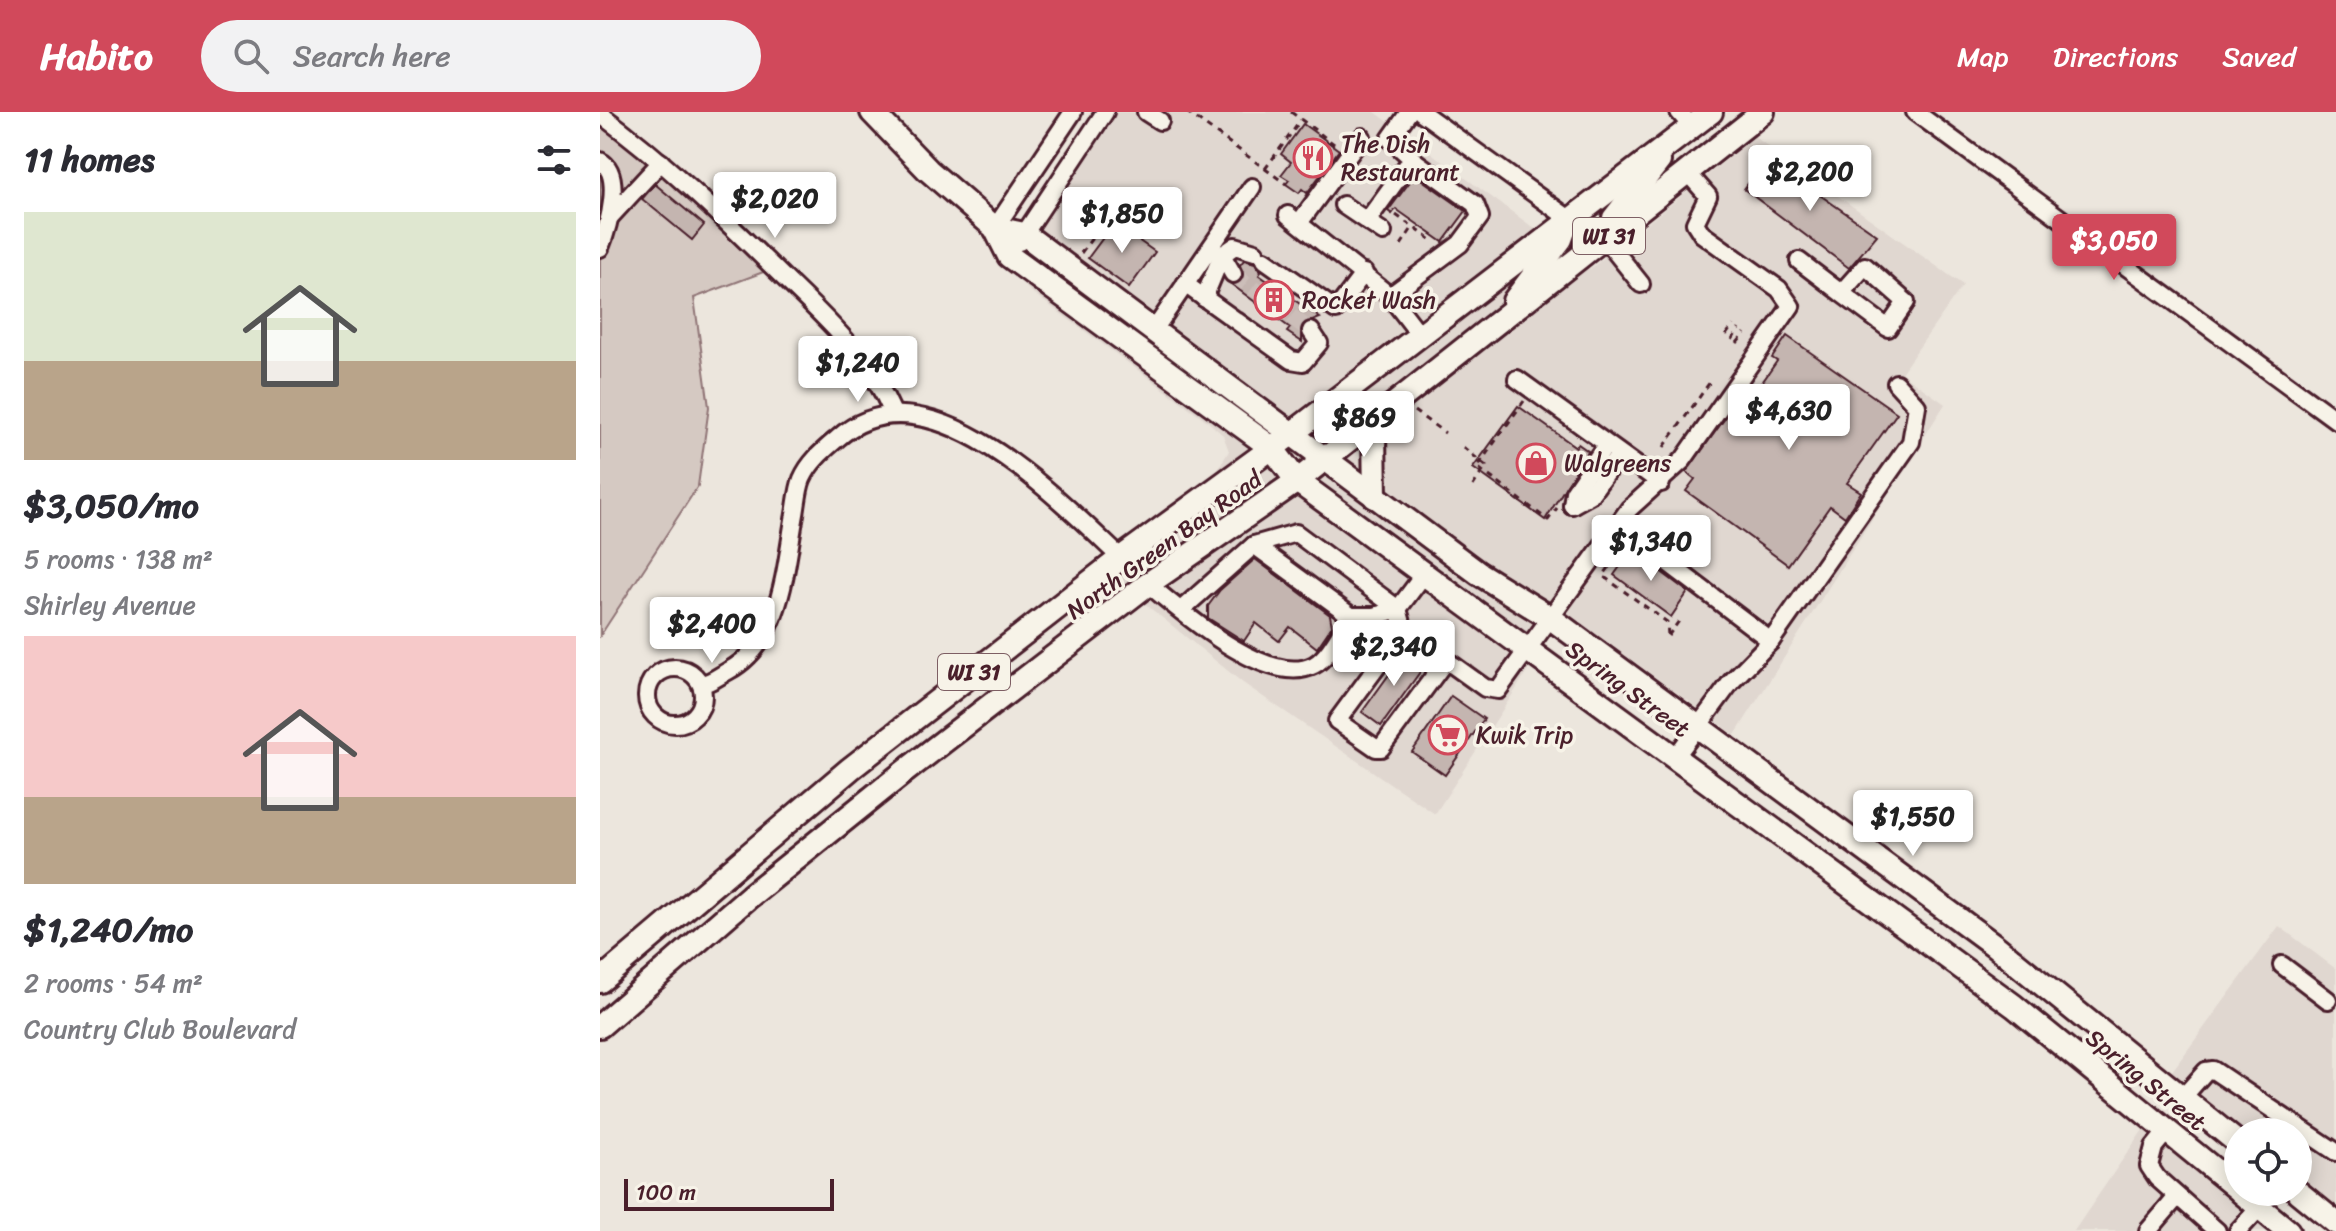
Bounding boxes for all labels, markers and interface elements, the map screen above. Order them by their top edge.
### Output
search box [201,20,761,92]
text: Habito [40,23,153,90]
text: Search here [293,29,451,83]
text: Map [1957,32,2009,81]
text: Directions [2053,32,2178,81]
text: Saved [2222,32,2296,81]
icon: search [229,34,273,78]
place label: The Dish Restaurant [1341,123,1460,193]
text: 11 homes [24,130,155,190]
restaurant icon: The Dish Restaurant [1292,137,1334,179]
icon: filters [532,138,576,182]
pin: $2,200 [1745,145,1875,213]
text: $2,200 [1766,148,1854,194]
pin: $2,020 [710,172,840,240]
text: $2,020 [731,175,819,221]
pin: $1,850 [1057,187,1187,255]
text: $1,850 [1080,190,1164,236]
pin: $3,050 [2049,214,2179,282]
text: $3,050 [2070,217,2158,263]
road number: WI 31 [1573,218,1645,254]
icon: home [228,264,372,408]
building icon: Rocket Wash [1253,279,1295,321]
place label: Rocket Wash [1302,279,1436,321]
pin: $1,240 [793,336,923,404]
text: $1,240 [816,339,900,385]
pin: $4,630 [1724,384,1854,452]
text: $4,630 [1746,387,1832,433]
pin: $869 [1317,391,1411,459]
text: $869 [1332,394,1396,440]
shop icon: Walgreens [1515,442,1557,484]
place label: Walgreens [1564,442,1671,484]
street label: North Green Bay Road [1057,458,1273,631]
text: $3,050/mo [24,476,199,536]
pin: $1,340 [1586,515,1716,583]
text: $1,340 [1610,518,1692,564]
text: 5 rooms · 138 m² [24,536,213,582]
text: Shirley Avenue [24,582,196,628]
pin: $2,400 [647,597,777,665]
text: $2,400 [668,600,756,646]
pin: $2,340 [1329,620,1459,688]
text: $2,340 [1351,623,1437,669]
street label: Spring Street [1557,629,1699,749]
road number: WI 31 [938,654,1010,690]
icon: home [228,688,372,832]
supermarket icon: Kwik Trip [1427,714,1469,756]
place label: Kwik Trip [1476,714,1574,756]
pin: $1,550 [1848,790,1978,858]
text: $1,550 [1871,793,1955,839]
text: $1,240/mo [24,900,193,960]
text: 2 rooms · 54 m² [24,960,203,1006]
text: Country Club Boulevard [24,1006,296,1052]
street label: Spring Street [2076,1018,2216,1142]
map controls [2224,1118,2312,1206]
button: locate [2224,1118,2312,1206]
text: 100 m [636,1173,696,1212]
scale bar [624,1175,834,1211]

